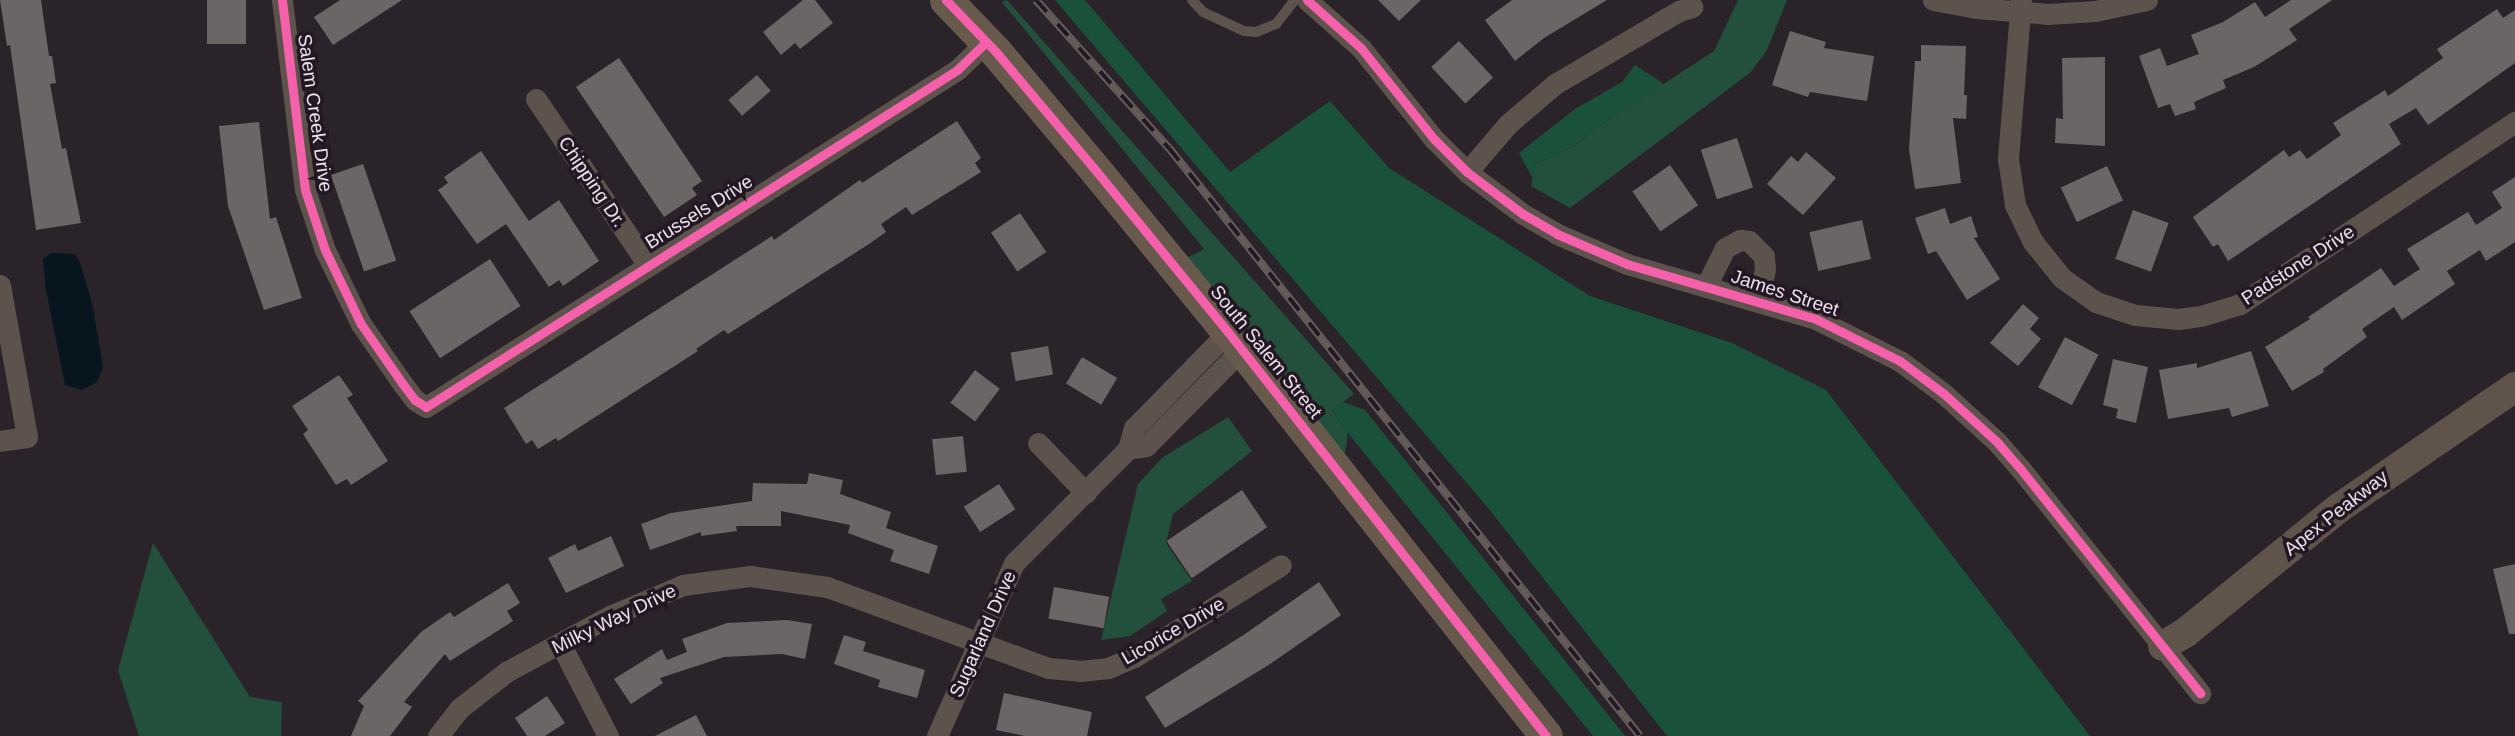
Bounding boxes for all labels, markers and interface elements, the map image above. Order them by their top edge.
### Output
street label: Salem Creek Drive [293,32,337,194]
street label: Chipping Dr. [553,132,631,232]
street label: Brussels Drive [641,170,757,254]
street label: Padstone Drive [2237,220,2359,310]
street label: James Street [1728,265,1842,321]
street label: South Salem Street [1205,281,1327,423]
street label: Apex Peakway [2279,465,2393,561]
street label: Sugarland Drive [945,567,1021,701]
street label: Milky Way Drive [548,579,680,659]
street label: Licorice Drive [1117,592,1229,670]

